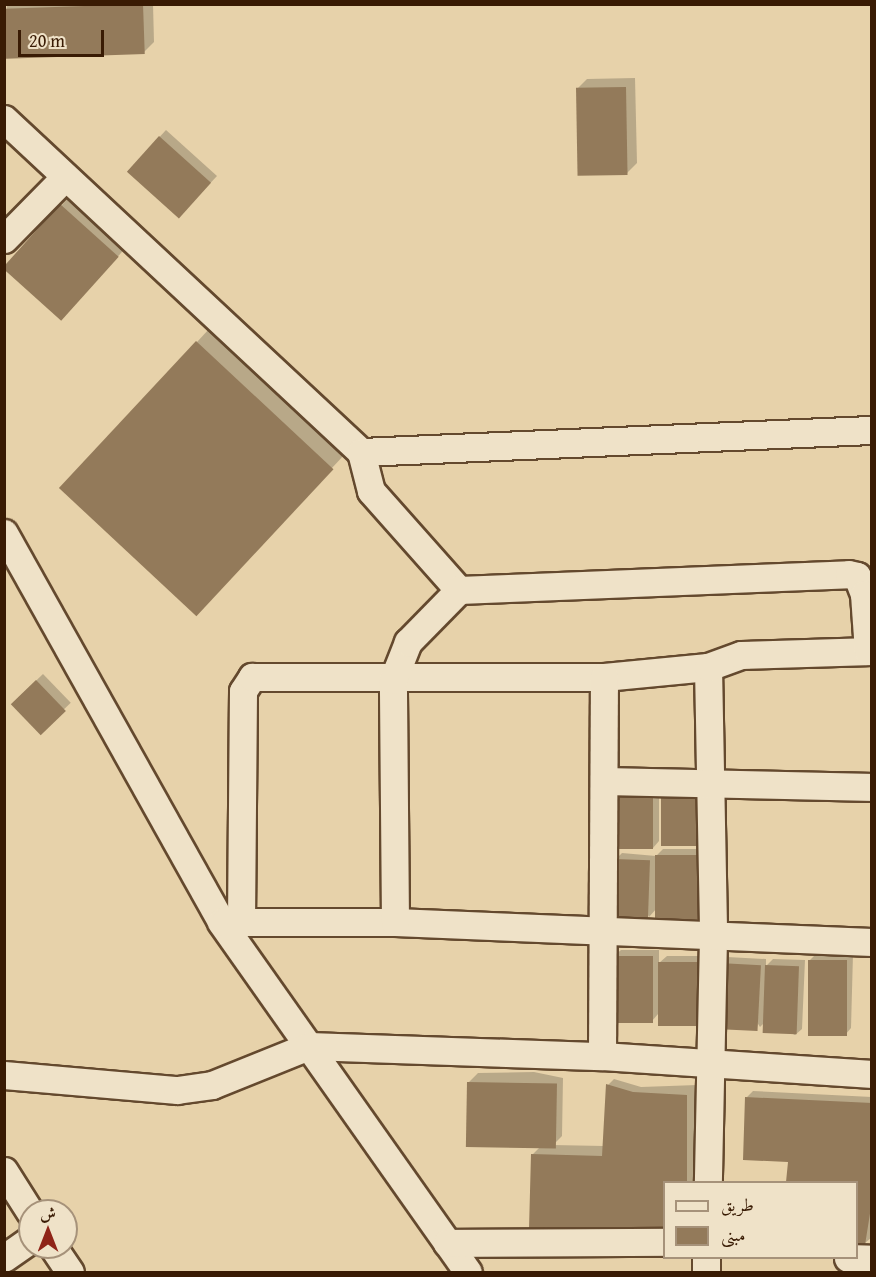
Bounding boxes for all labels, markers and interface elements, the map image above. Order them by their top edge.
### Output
scale bar [21,18,106,56]
text: 20 m [29,27,65,54]
legend [663,1181,858,1259]
text: طريق [721,1191,754,1218]
north arrow [18,1199,78,1259]
text: ش [40,1201,56,1225]
text: مبنى [721,1221,746,1248]

